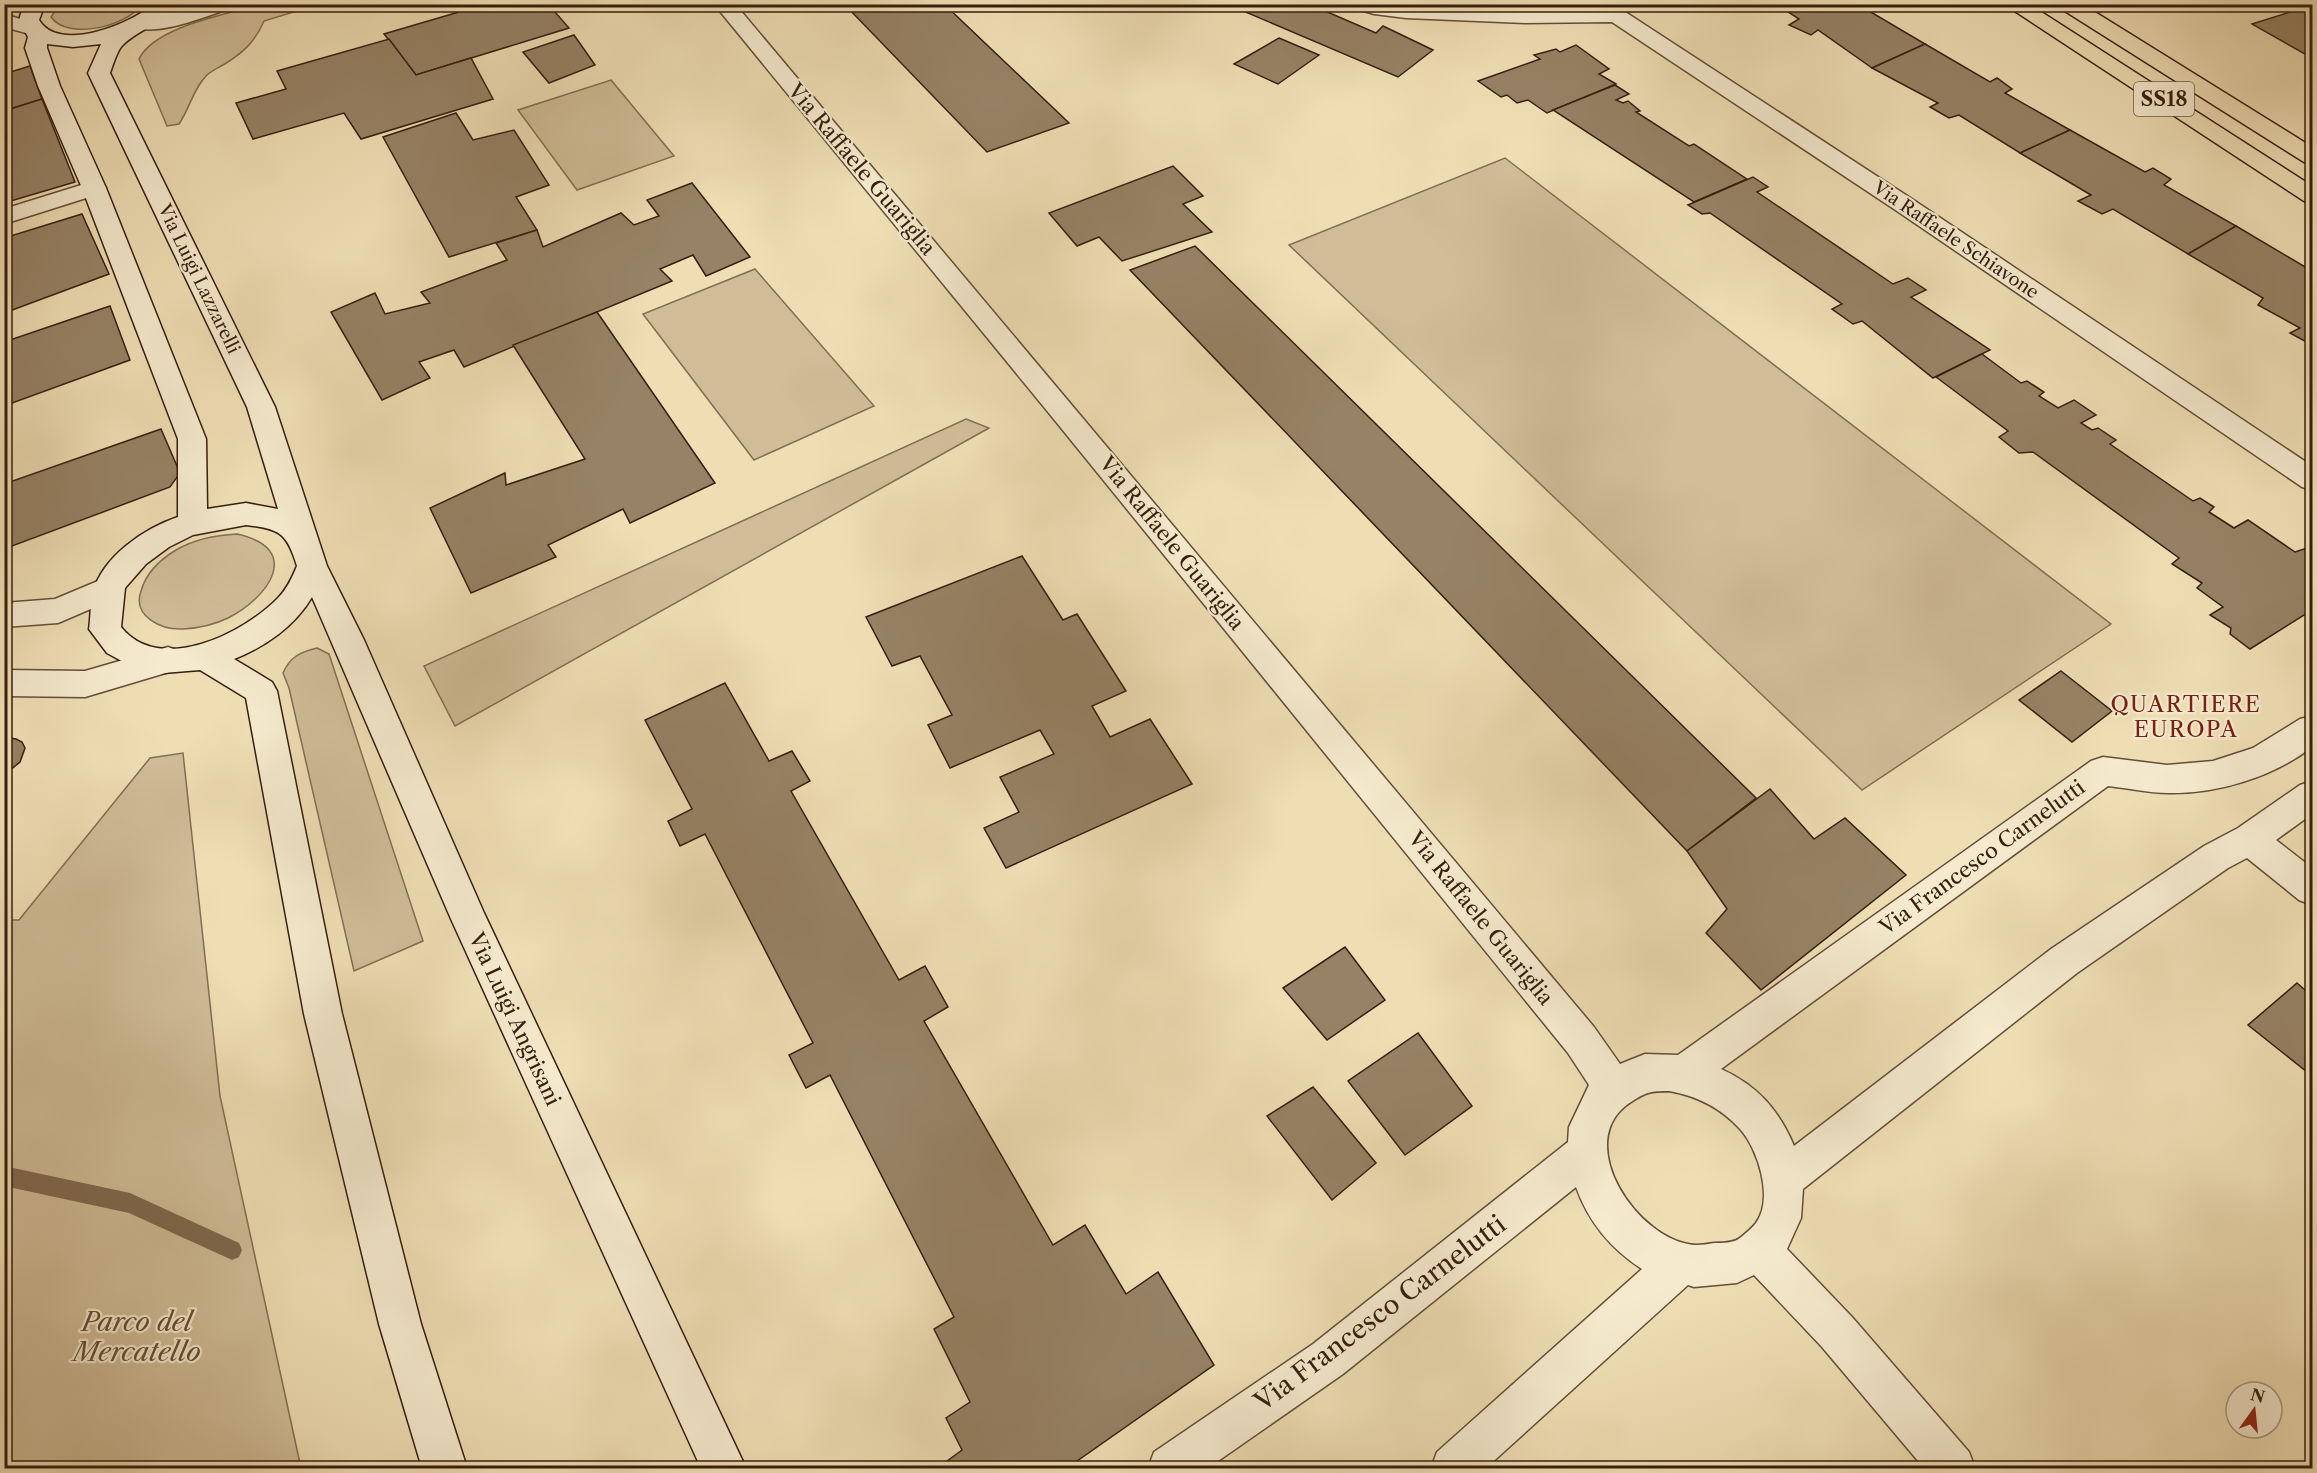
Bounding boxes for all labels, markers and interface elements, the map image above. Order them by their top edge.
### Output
street label: Via Raffaele Guariglia [782,77,942,261]
road number: SS18 [2134,82,2194,116]
street label: Via Raffaele Schiavone [1868,176,2043,304]
street label: Via Luigi Lazzarelli [153,200,245,358]
street label: Via Raffaele Guariglia [1094,450,1250,636]
district label: QUARTIERE EUROPA [2111,691,2262,743]
street label: Via Francesco Carnelutti [1874,774,2089,940]
street label: Via Raffaele Guariglia [1403,825,1559,1011]
street label: Via Luigi Angrisani [464,928,566,1109]
street label: Via Francesco Carnelutti [1247,1208,1512,1419]
park label: Parco del Mercatello [70,1306,201,1368]
north arrow [2224,1380,2284,1440]
text: N [2249,1384,2267,1407]

